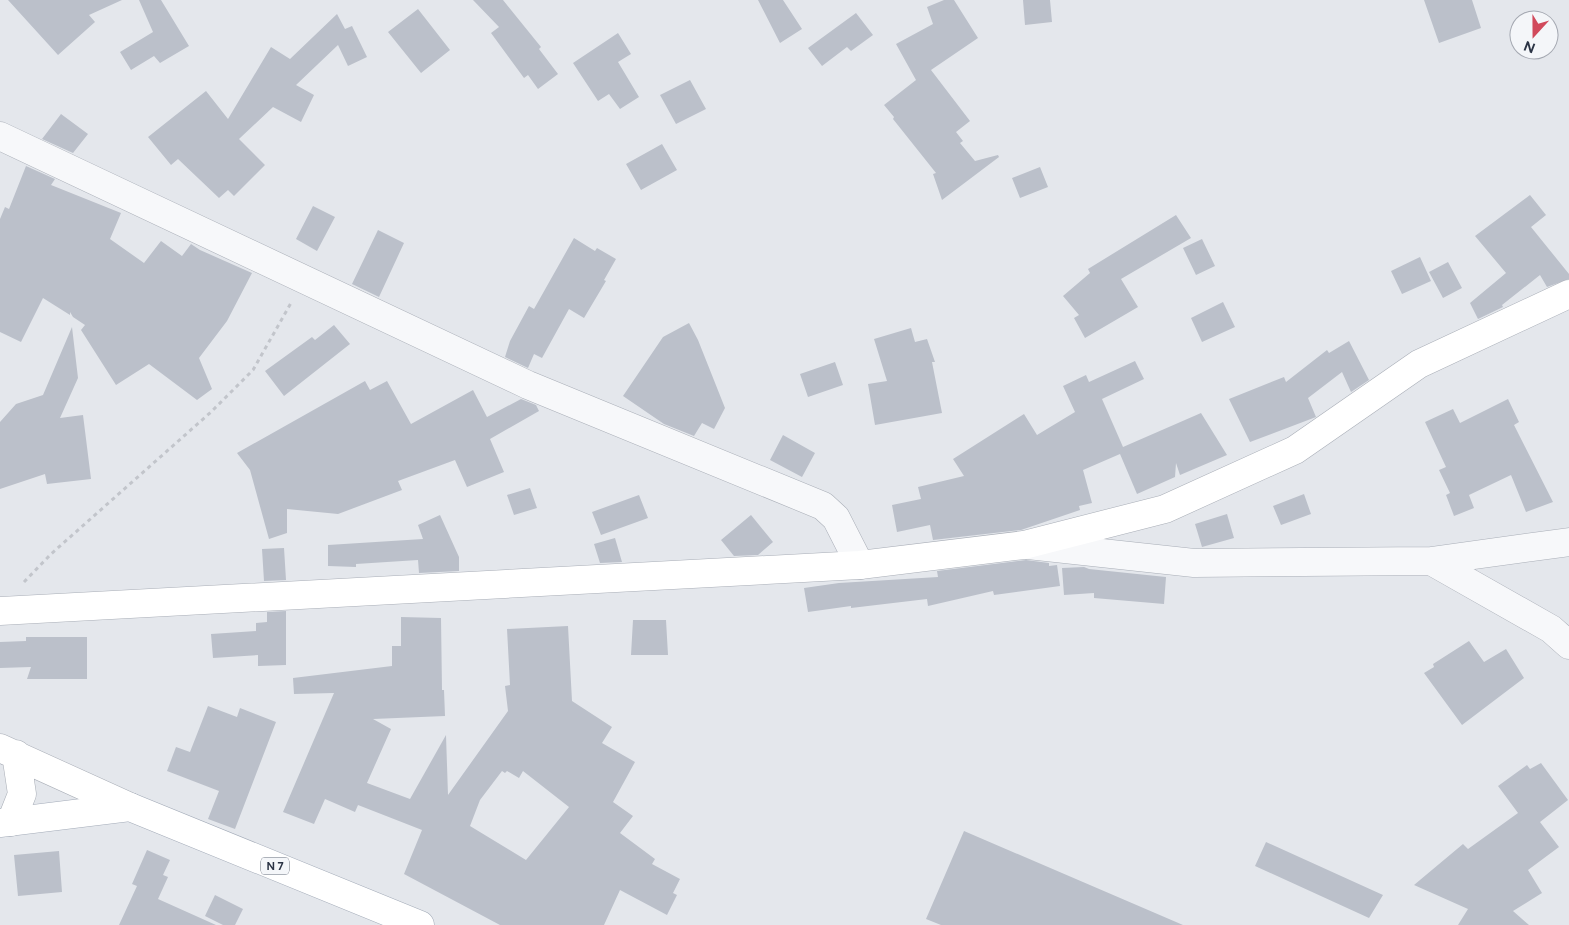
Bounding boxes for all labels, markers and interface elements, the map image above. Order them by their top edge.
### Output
north arrow [1509,10,1559,60]
text: N [1521,37,1538,57]
road number: N 7 [261,858,289,874]

